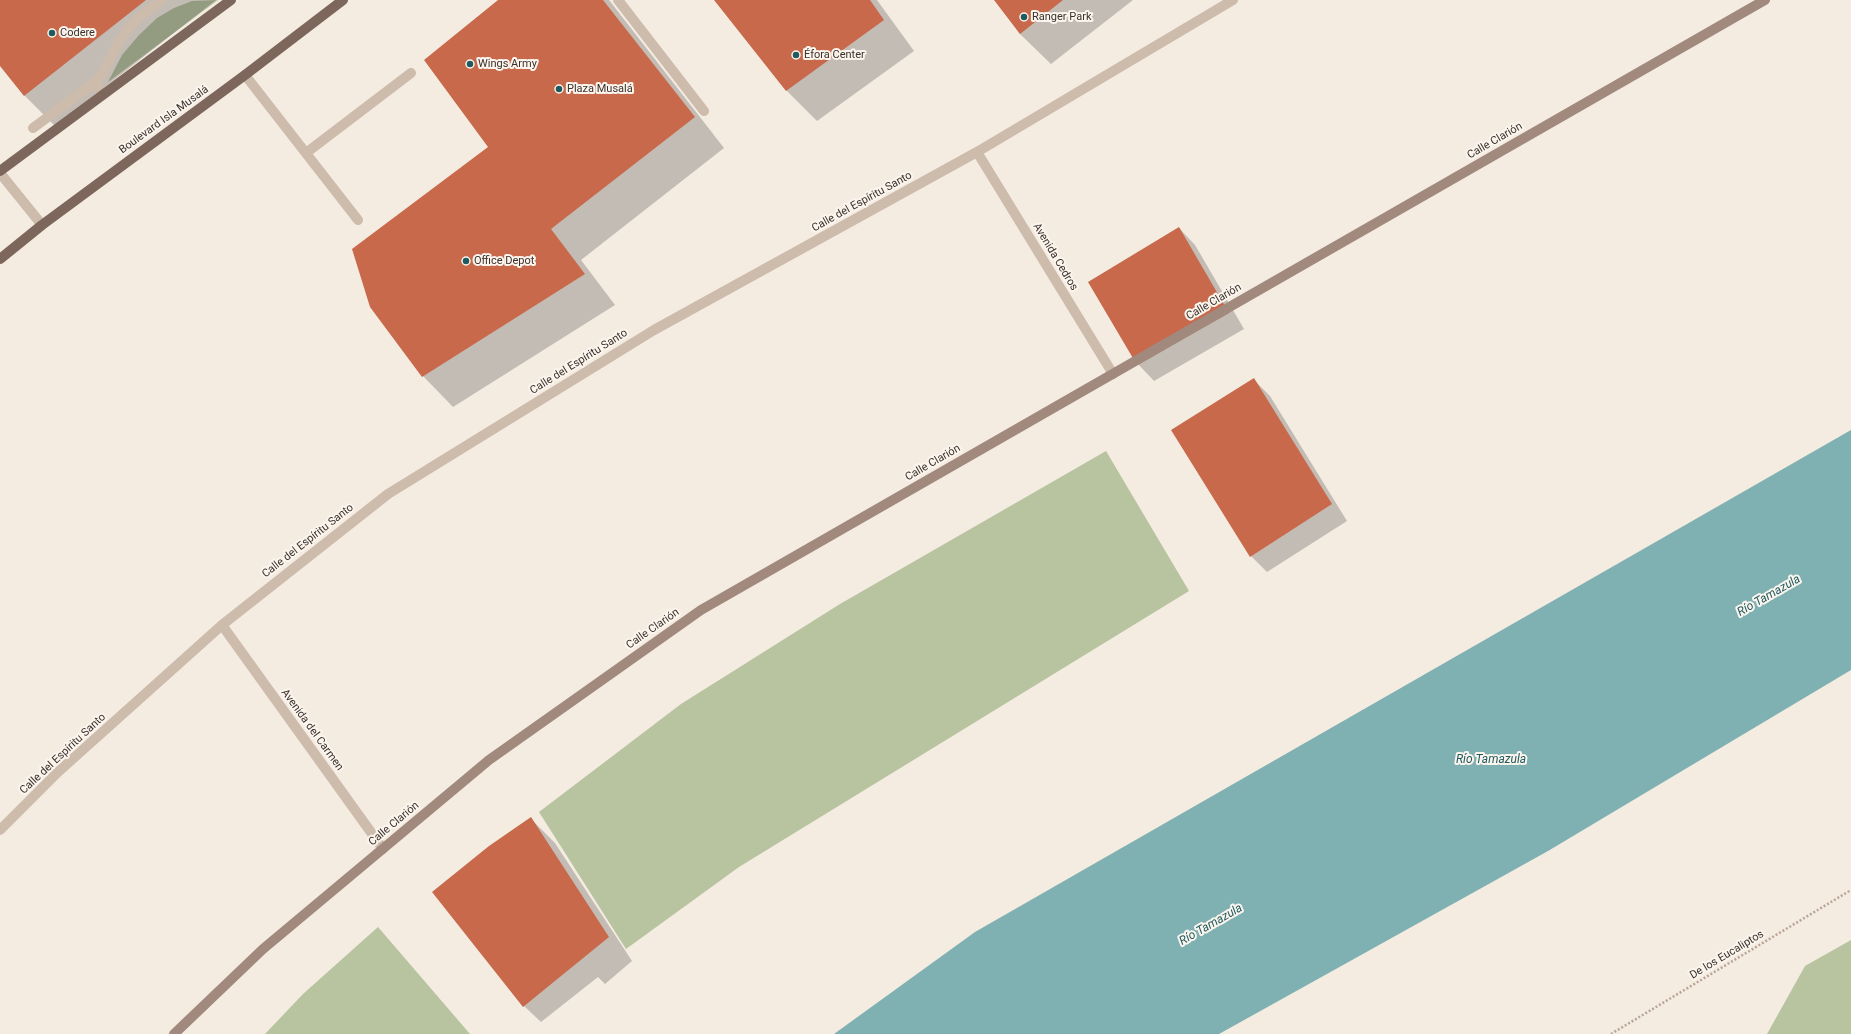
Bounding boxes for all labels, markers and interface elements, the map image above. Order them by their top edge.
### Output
place label: Ranger Park [1032,10,1091,24]
marker: Ranger Park [1019,12,1029,22]
place label: Codere [60,26,95,40]
marker: Codere [47,28,57,38]
place label: Éfora Center [804,48,865,62]
marker: Éfora Center [791,50,801,60]
place label: Wings Army [478,57,537,71]
marker: Wings Army [465,59,475,69]
place label: Plaza Musalá [567,82,633,96]
street label: Boulevard Isla Musalá [117,83,211,157]
marker: Plaza Musalá [554,84,564,94]
street label: Calle Clarión [1465,120,1525,162]
street label: Calle del Espíritu Santo [810,169,914,235]
street label: Avenida Cedros [1030,221,1080,293]
place label: Office Depot [474,254,534,268]
marker: Office Depot [461,256,471,266]
street label: Calle Clarión [1184,281,1244,323]
street label: Calle del Espíritu Santo [528,327,630,397]
street label: Calle Clarión [903,442,963,484]
street label: Calle del Espíritu Santo [260,501,356,581]
water label: Río Tamazula [1735,572,1803,620]
street label: Calle Clarión [624,606,682,652]
street label: Avenida del Carmen [278,687,346,773]
street label: Calle del Espíritu Santo [17,711,109,797]
water label: Río Tamazula [1456,753,1526,767]
street label: Calle Clarión [366,799,422,849]
water label: Río Tamazula [1177,901,1245,949]
street label: De los Eucaliptos [1688,928,1766,982]

